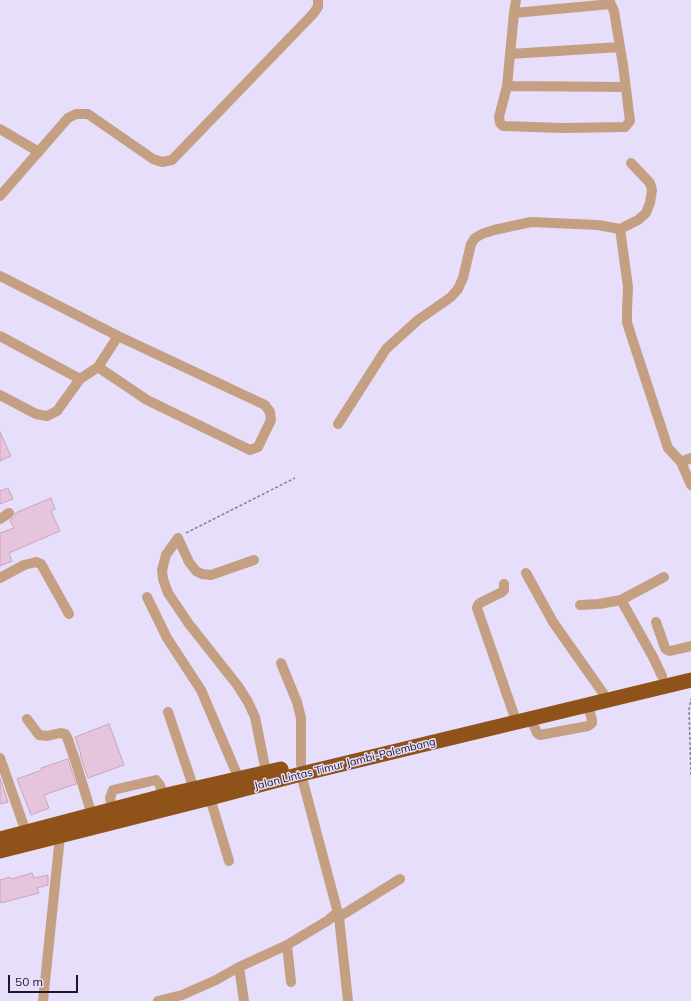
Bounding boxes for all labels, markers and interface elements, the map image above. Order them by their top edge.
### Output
street label: Jalan Lintas Timur Jambi-Palembang [253,735,437,793]
scale bar [10,967,80,993]
text: 50 m [15,974,43,989]

